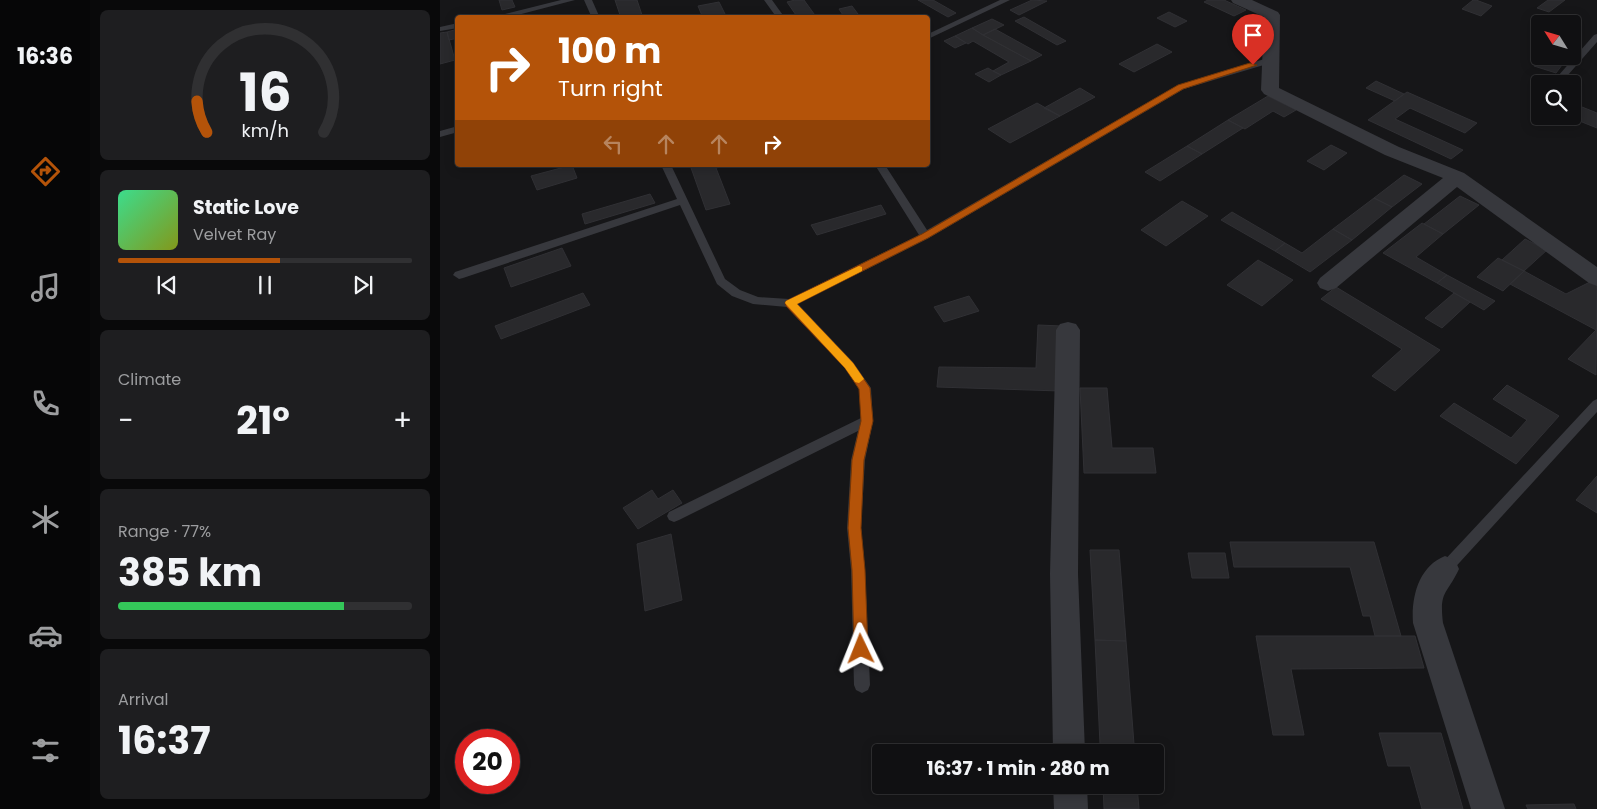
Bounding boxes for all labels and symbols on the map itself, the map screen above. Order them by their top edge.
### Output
pin [1232,14,1274,65]
north arrow [1531,15,1581,65]
position arrow [834,622,886,674]
speed limit sign: 20 [455,729,520,794]

